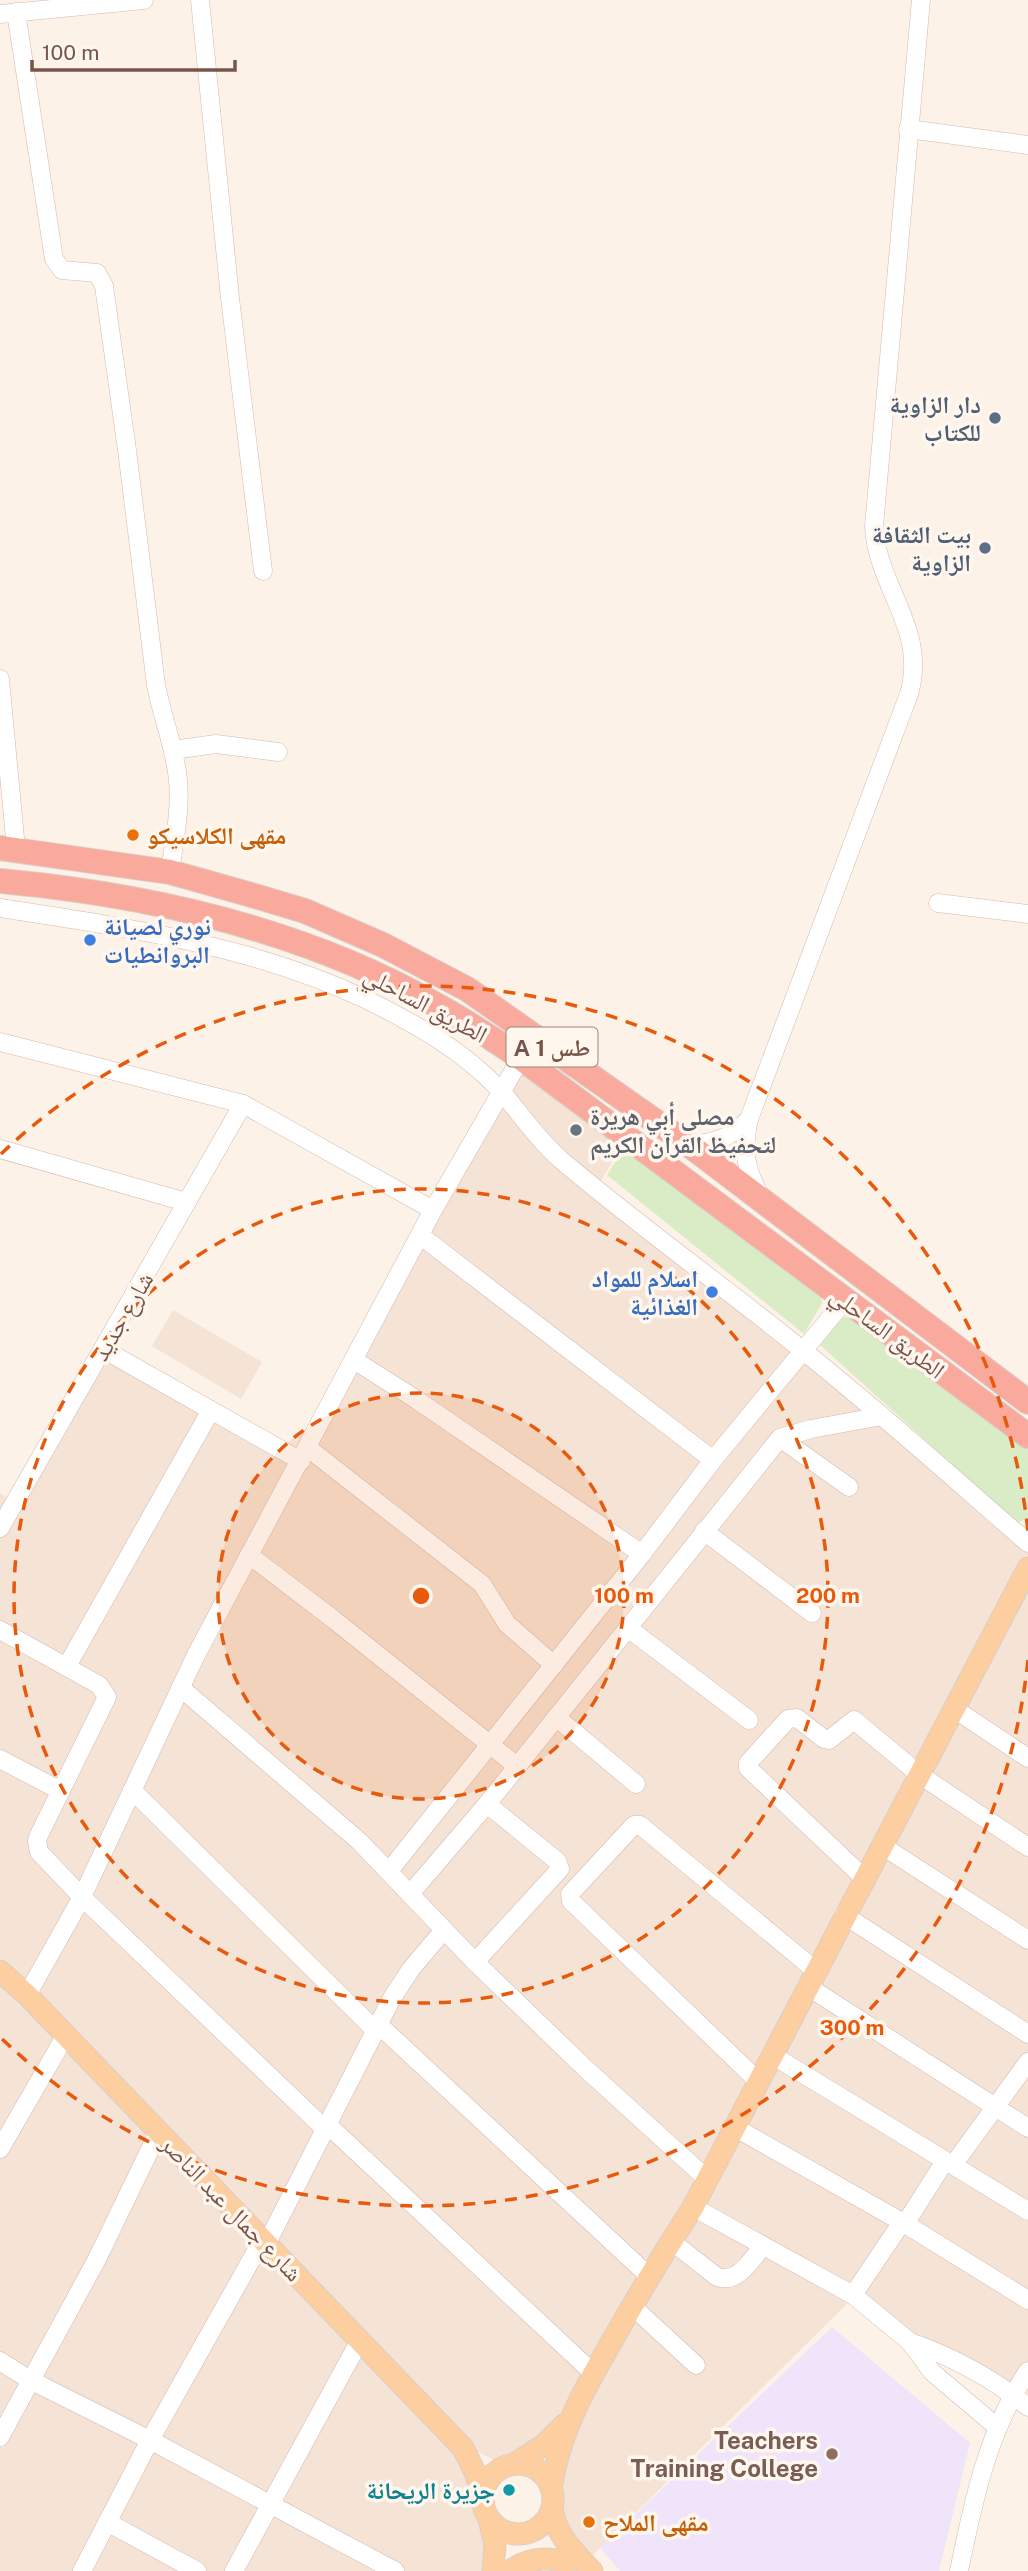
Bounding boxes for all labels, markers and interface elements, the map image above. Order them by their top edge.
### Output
scale bar [32,28,234,72]
text: 100 m [42,40,99,65]
place label: دار الزاوية للكتاب [890,390,981,447]
marker: دار الزاوية للكتاب [987,410,1003,426]
place label: بيت الثقافة الزاوية [872,520,971,577]
marker: بيت الثقافة الزاوية [977,540,993,556]
place label: مقهى الكلاسيكو [147,821,286,850]
marker: مقهى الكلاسيكو [125,827,141,843]
place label: نوري لصيانة البروانطيات [104,912,211,969]
marker: نوري لصيانة البروانطيات [82,932,98,948]
street label: الطريق الساحلي [357,960,492,1054]
road number: A 1 طس [506,1028,598,1066]
place label: مصلى أبي هريرة لتحفيظ القرآن الكريم [590,1101,776,1161]
marker: مصلى أبي هريرة لتحفيظ القرآن الكريم [568,1122,584,1138]
place label: اسلام للمواد الغذائية [592,1264,698,1321]
street label: شارع جديد [85,1267,160,1366]
street label: الطريق الساحلي [822,1280,951,1389]
marker: اسلام للمواد الغذائية [704,1284,720,1300]
text: 100 m [594,1583,654,1608]
text: 200 m [796,1583,860,1608]
centre of rings [409,1584,433,1608]
text: 300 m [820,2015,884,2040]
street label: شارع جمال عبد الناصر [153,2129,309,2288]
place label: Teachers Training College [630,2426,818,2482]
marker: Teachers Training College [824,2446,840,2462]
place label: جزيرة الريحانة [366,2476,495,2505]
marker: جزيرة الريحانة [501,2482,517,2498]
place label: مقهى الملاح [603,2508,709,2538]
marker: مقهى الملاح [581,2514,597,2530]

